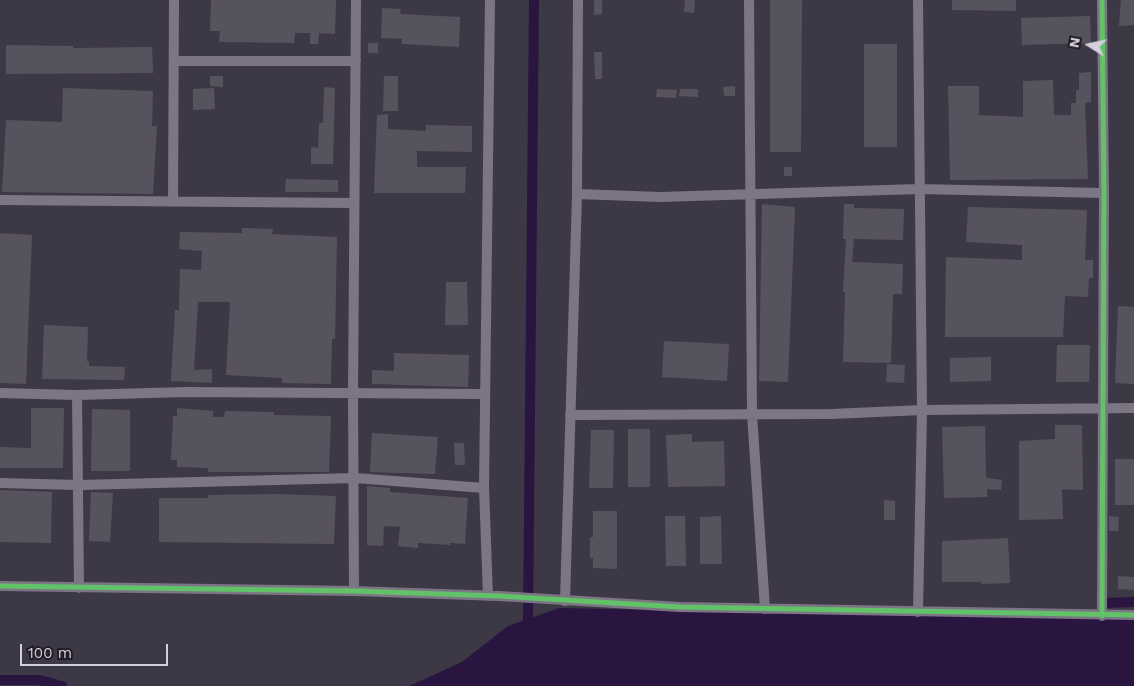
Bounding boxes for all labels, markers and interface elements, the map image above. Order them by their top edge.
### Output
north arrow [1064,20,1114,70]
text: N [1065,36,1083,49]
scale bar [22,634,170,666]
text: 100 m [28,644,72,662]

